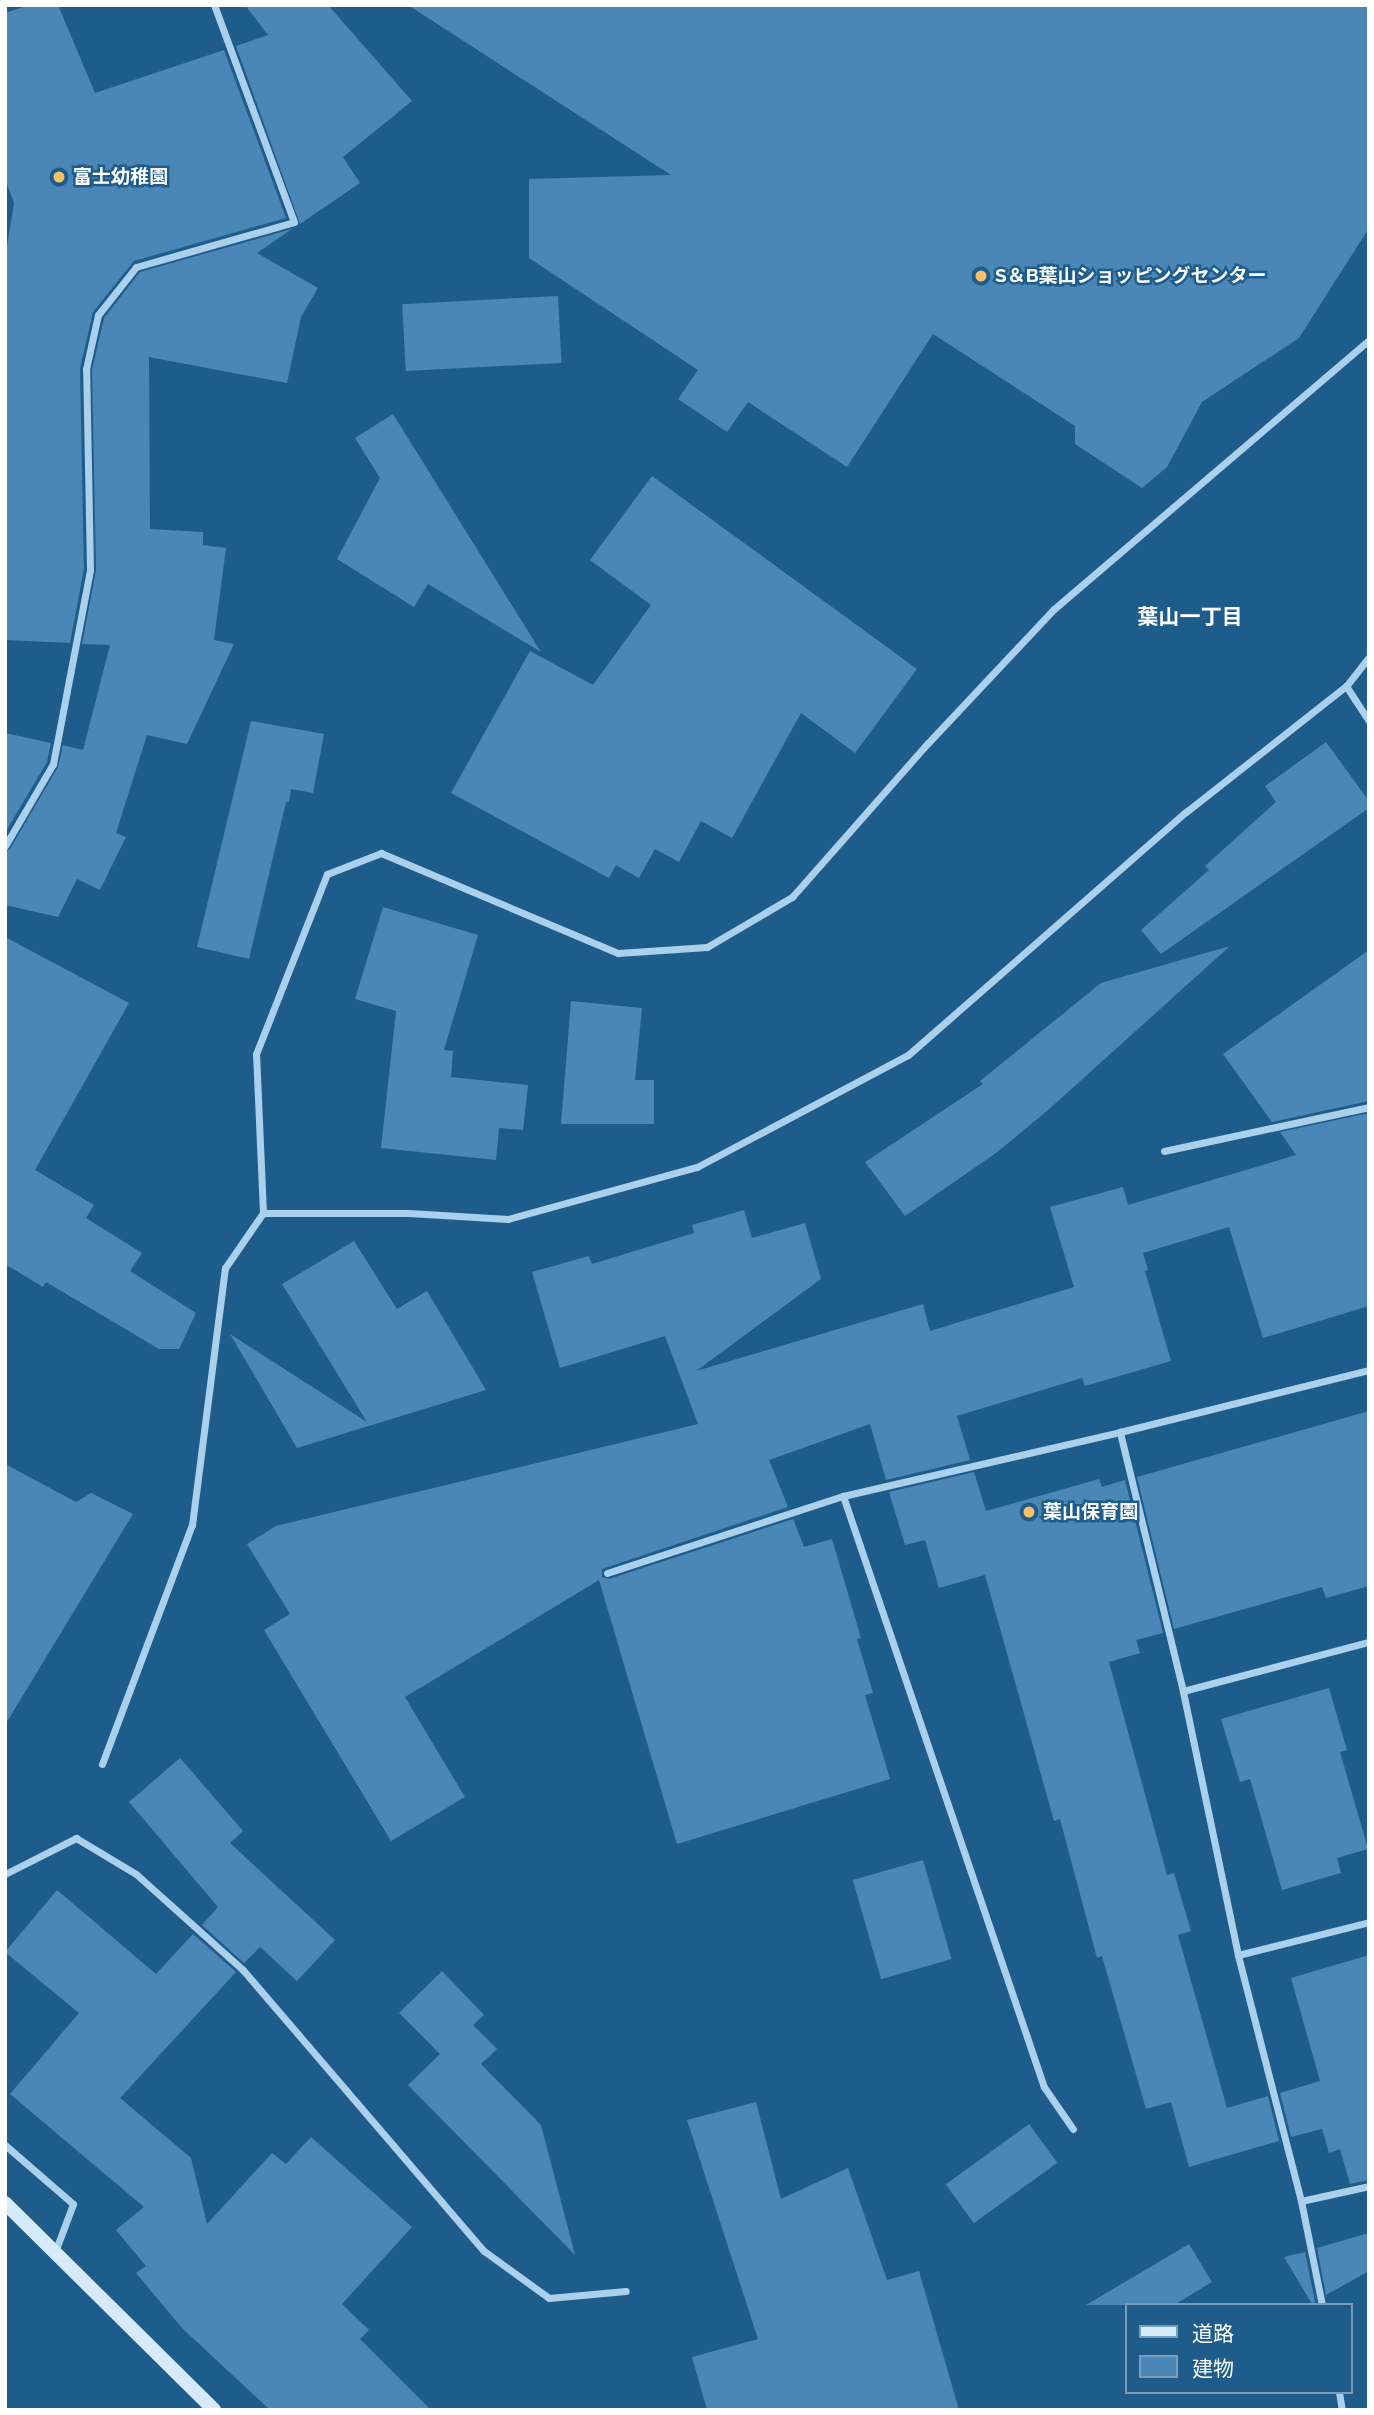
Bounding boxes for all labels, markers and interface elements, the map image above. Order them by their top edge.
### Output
place label: 富士幼稚園 [73,166,168,188]
marker: 富士幼稚園 [51,169,67,185]
place label: S＆B葉山ショッピングセンター [995,265,1267,287]
marker: S＆B葉山ショッピングセンター [973,268,989,284]
district label: 葉山一丁目 [1138,604,1242,630]
place label: 葉山保育園 [1043,1501,1138,1523]
marker: 葉山保育園 [1021,1504,1037,1520]
legend [1126,2303,1353,2394]
text: 道路 [1192,2321,1234,2346]
text: 建物 [1192,2356,1234,2381]

